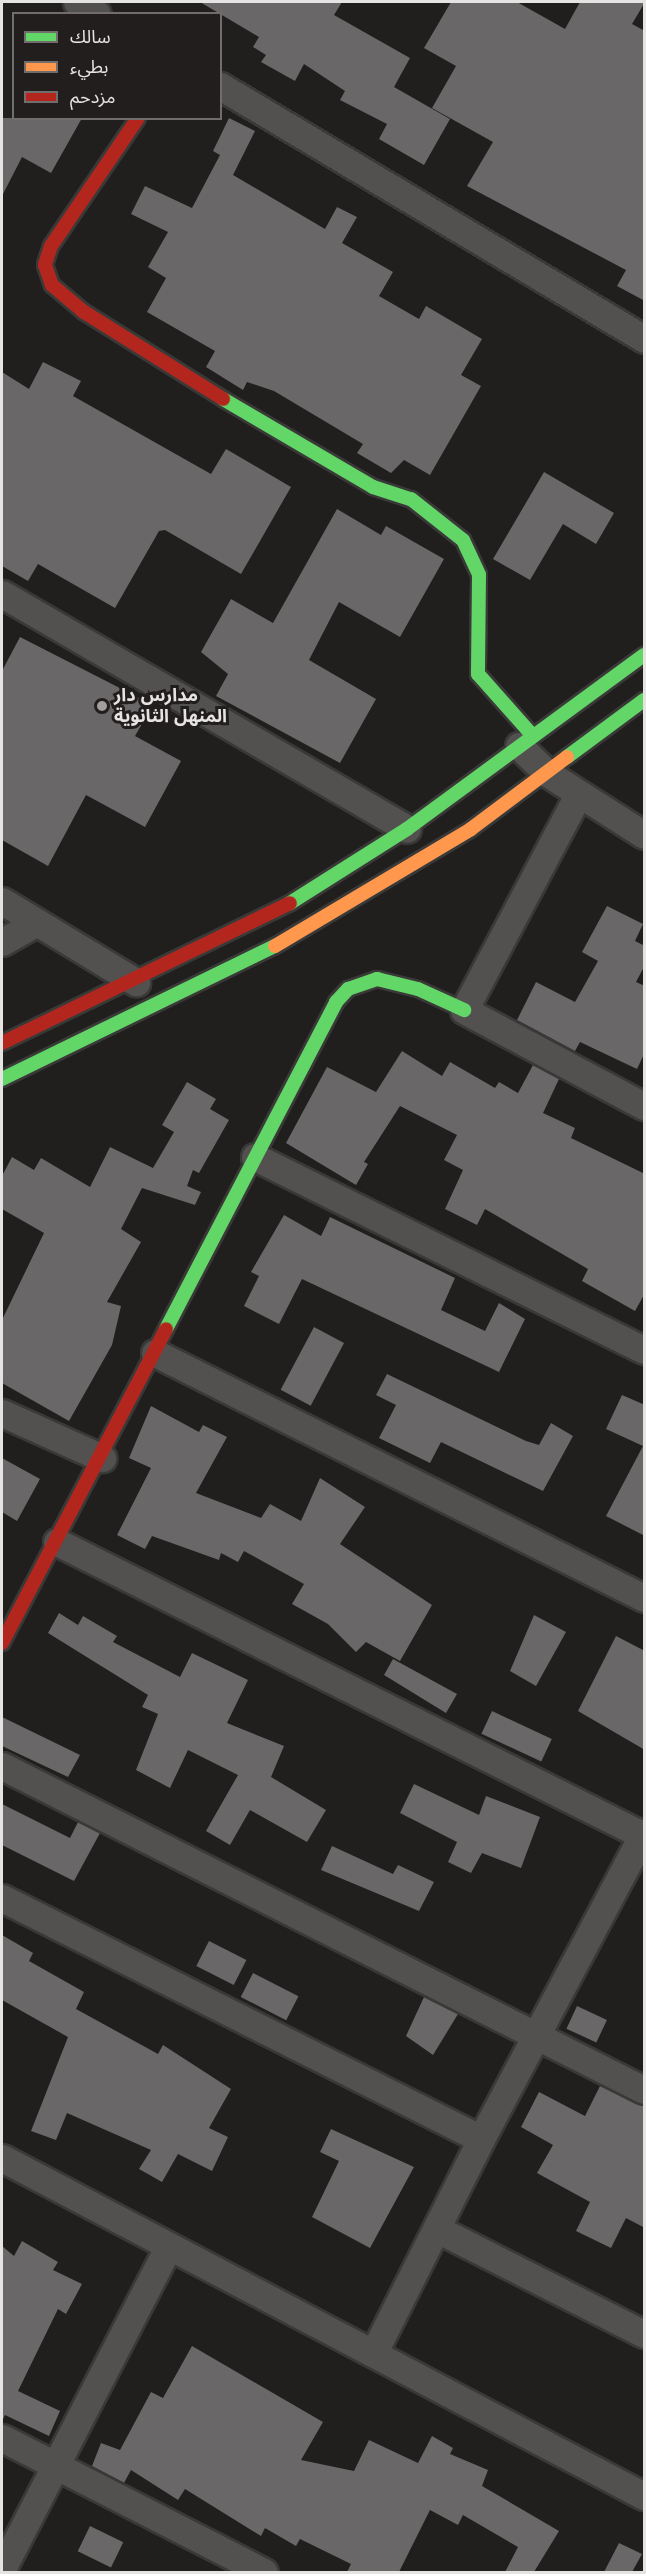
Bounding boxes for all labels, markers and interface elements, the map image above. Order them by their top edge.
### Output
legend [12,12,222,120]
text: سالك [70,26,111,47]
text: بطيء [70,56,108,77]
text: مزدحم [70,86,115,107]
place label: مدارس دار المنهل الثانوية [114,685,227,728]
marker: مدارس دار المنهل الثانوية [95,699,109,713]

